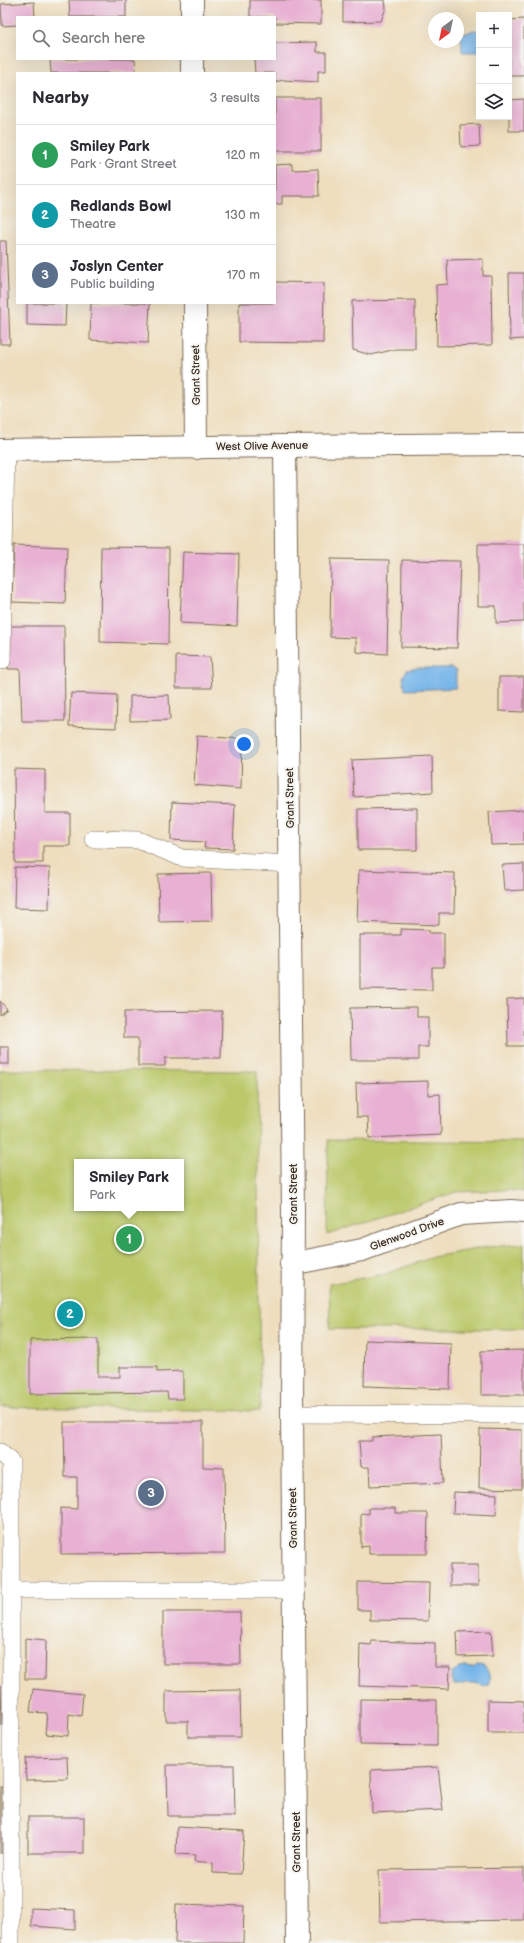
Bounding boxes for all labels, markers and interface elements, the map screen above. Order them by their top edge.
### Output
north arrow [428,12,464,48]
map controls [476,12,512,120]
button: + [476,12,512,48]
search box [16,16,276,60]
icon: search [30,27,52,49]
text: Search here [62,29,145,48]
button: − [476,48,512,84]
button: layers [476,84,512,120]
text: Nearby [32,88,89,108]
text: 3 results [209,90,260,106]
text: Smiley Park [70,137,150,156]
text: 1 [42,147,48,163]
text: 120 m [225,147,260,163]
text: Park · Grant Street [70,156,176,172]
text: Redlands Bowl [70,197,171,216]
text: 2 [41,207,49,223]
text: 130 m [225,207,260,223]
text: Theatre [70,216,116,232]
text: Joslyn Center [70,257,164,276]
text: 3 [41,267,49,283]
text: 170 m [227,267,260,283]
text: Public building [70,276,155,292]
street label: Grant Street [189,344,203,405]
street label: West Olive Avenue [216,439,309,453]
your location [234,734,254,754]
street label: Grant Street [283,767,297,828]
popup [74,1159,184,1211]
street label: Grant Street [287,1163,300,1224]
text: Smiley Park [89,1168,169,1187]
text: Park [89,1187,115,1203]
street label: Glenwood Drive [368,1214,446,1253]
pin: 1 [116,1224,142,1254]
pin: 2 [57,1299,83,1329]
pin: 3 [138,1478,164,1508]
street label: Grant Street [286,1487,300,1548]
street label: Grant Street [290,1811,303,1872]

